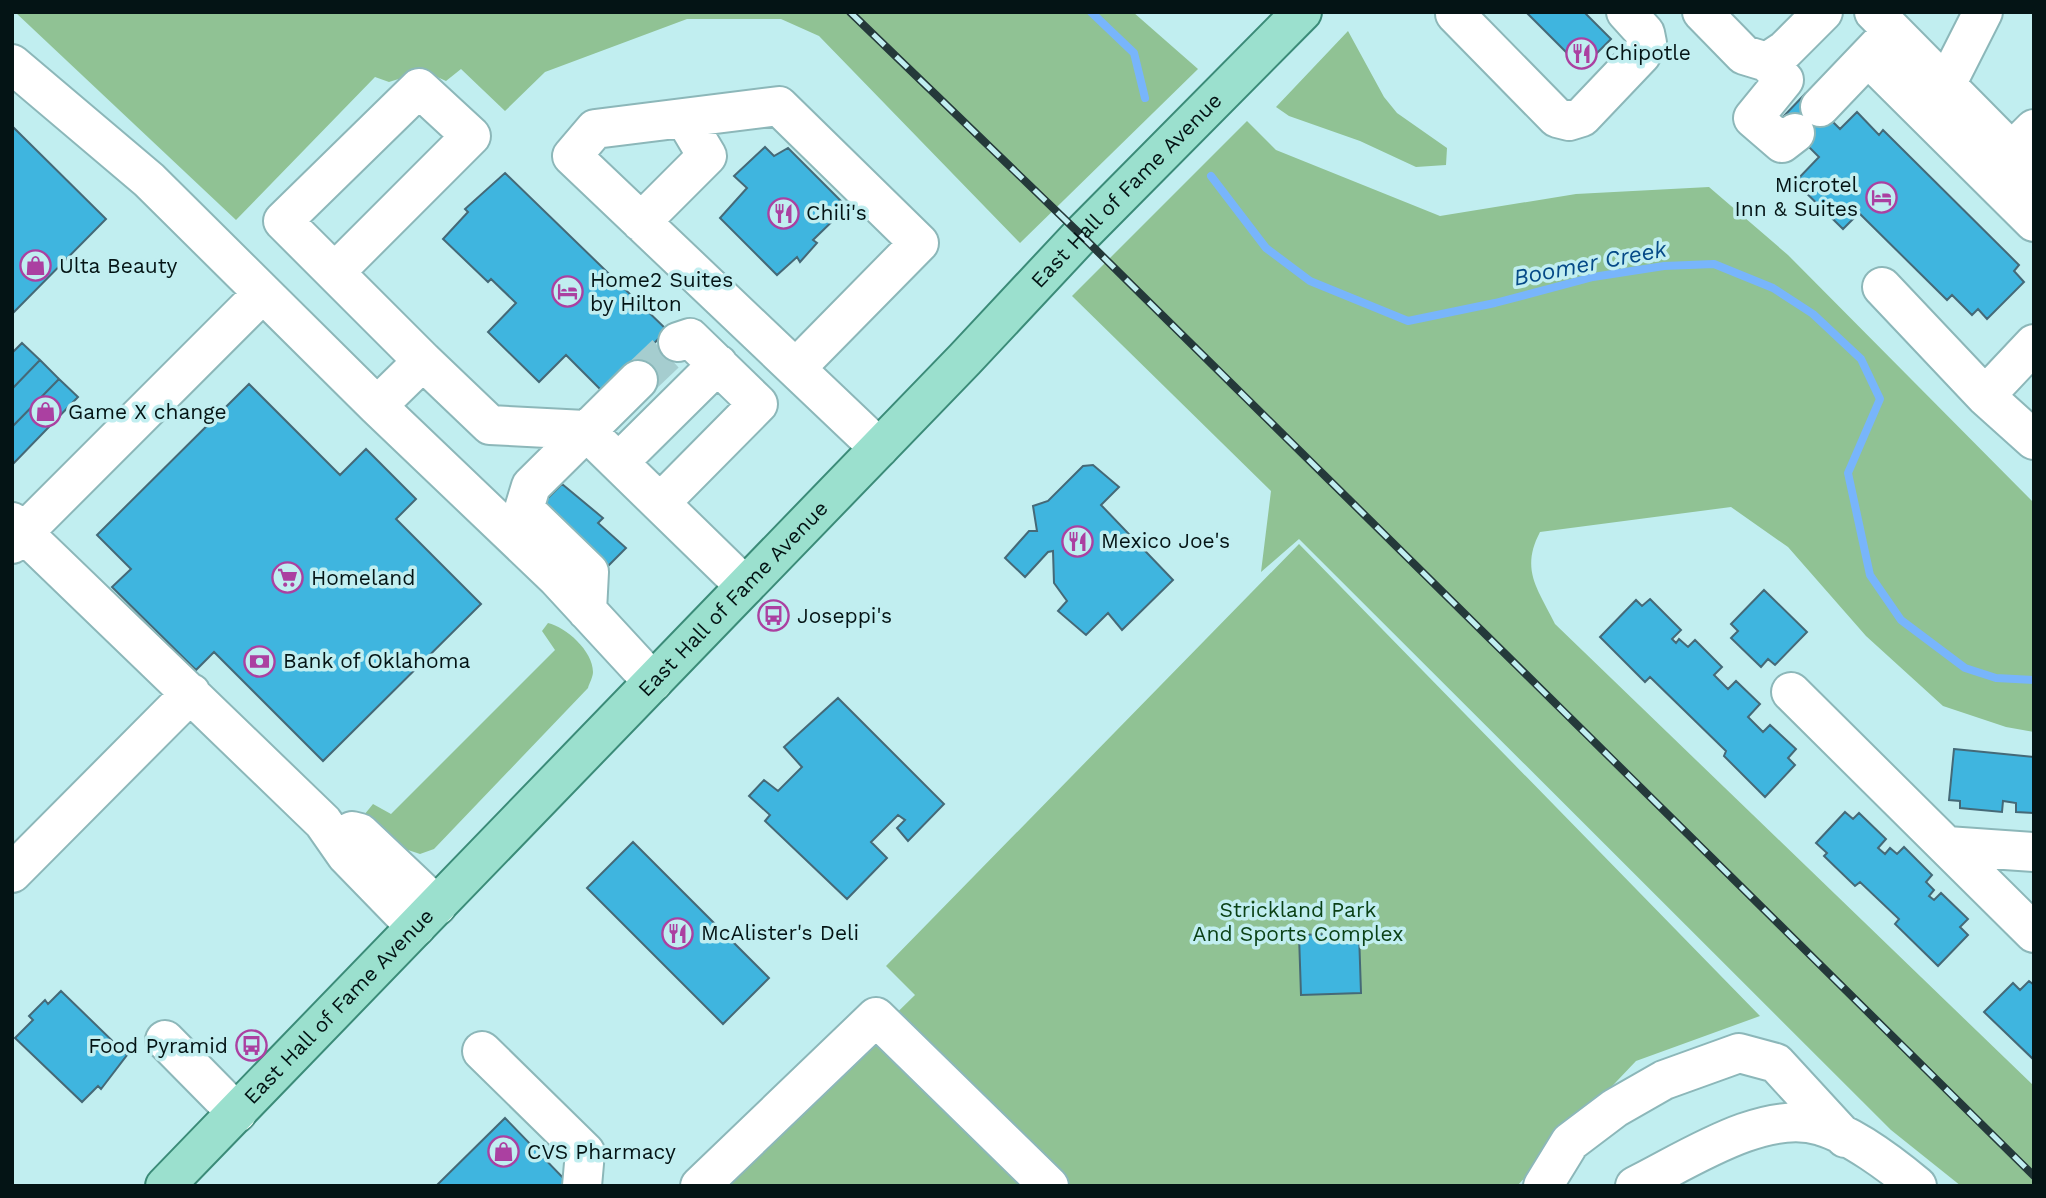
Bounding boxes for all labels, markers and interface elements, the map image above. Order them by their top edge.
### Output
restaurant icon: Chipotle [1565,36,1599,70]
place label: Chipotle [1605,40,1691,65]
street label: East Hall of Fame Avenue [1025,88,1227,293]
place label: Microtel Inn & Suites [1735,172,1859,221]
hotel icon: Microtel Inn & Suites [1864,180,1898,214]
restaurant icon: Chili's [766,196,800,230]
place label: Chili's [806,200,867,225]
water label: Boomer Creek [1511,235,1670,292]
shop icon: Ulta Beauty [19,249,53,283]
place label: Ulta Beauty [59,253,178,278]
place label: Home2 Suites by Hilton [590,267,733,316]
hotel icon: Home2 Suites by Hilton [550,275,584,309]
shop icon: Game X change [28,395,62,429]
place label: Game X change [68,399,227,424]
street label: East Hall of Fame Avenue [633,495,833,701]
restaurant icon: Mexico Joe's [1061,524,1095,558]
place label: Mexico Joe's [1101,528,1230,553]
supermarket icon: Homeland [271,561,305,595]
place label: Homeland [311,565,415,590]
bus stop icon: Joseppi's [757,599,791,633]
place label: Joseppi's [797,603,892,628]
bank icon: Bank of Oklahoma [243,644,277,678]
place label: Bank of Oklahoma [283,648,471,673]
park label: Strickland Park And Sports Complex [1193,897,1403,946]
street label: East Hall of Fame Avenue [238,903,439,1109]
restaurant icon: McAlister's Deli [661,916,695,950]
place label: McAlister's Deli [701,920,859,945]
bus stop icon: Food Pyramid [234,1029,268,1063]
place label: Food Pyramid [88,1033,228,1058]
shop icon: CVS Pharmacy [487,1135,521,1169]
place label: CVS Pharmacy [527,1139,676,1164]

